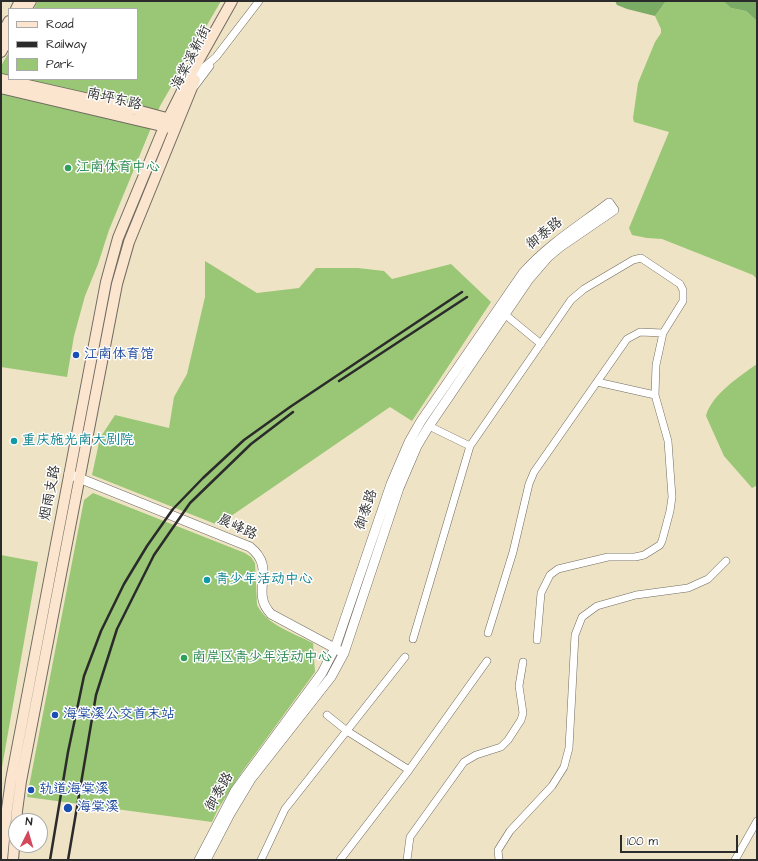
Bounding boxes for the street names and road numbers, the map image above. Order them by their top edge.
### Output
street label: 海棠溪新街 [169,23,215,93]
street label: 南坪东路 [85,86,143,114]
street label: 御泰路 [523,214,567,254]
street label: 烟雨支路 [37,464,65,522]
street label: 御泰路 [352,487,382,533]
street label: 晨峰路 [214,512,260,544]
street label: 御泰路 [202,770,238,814]

